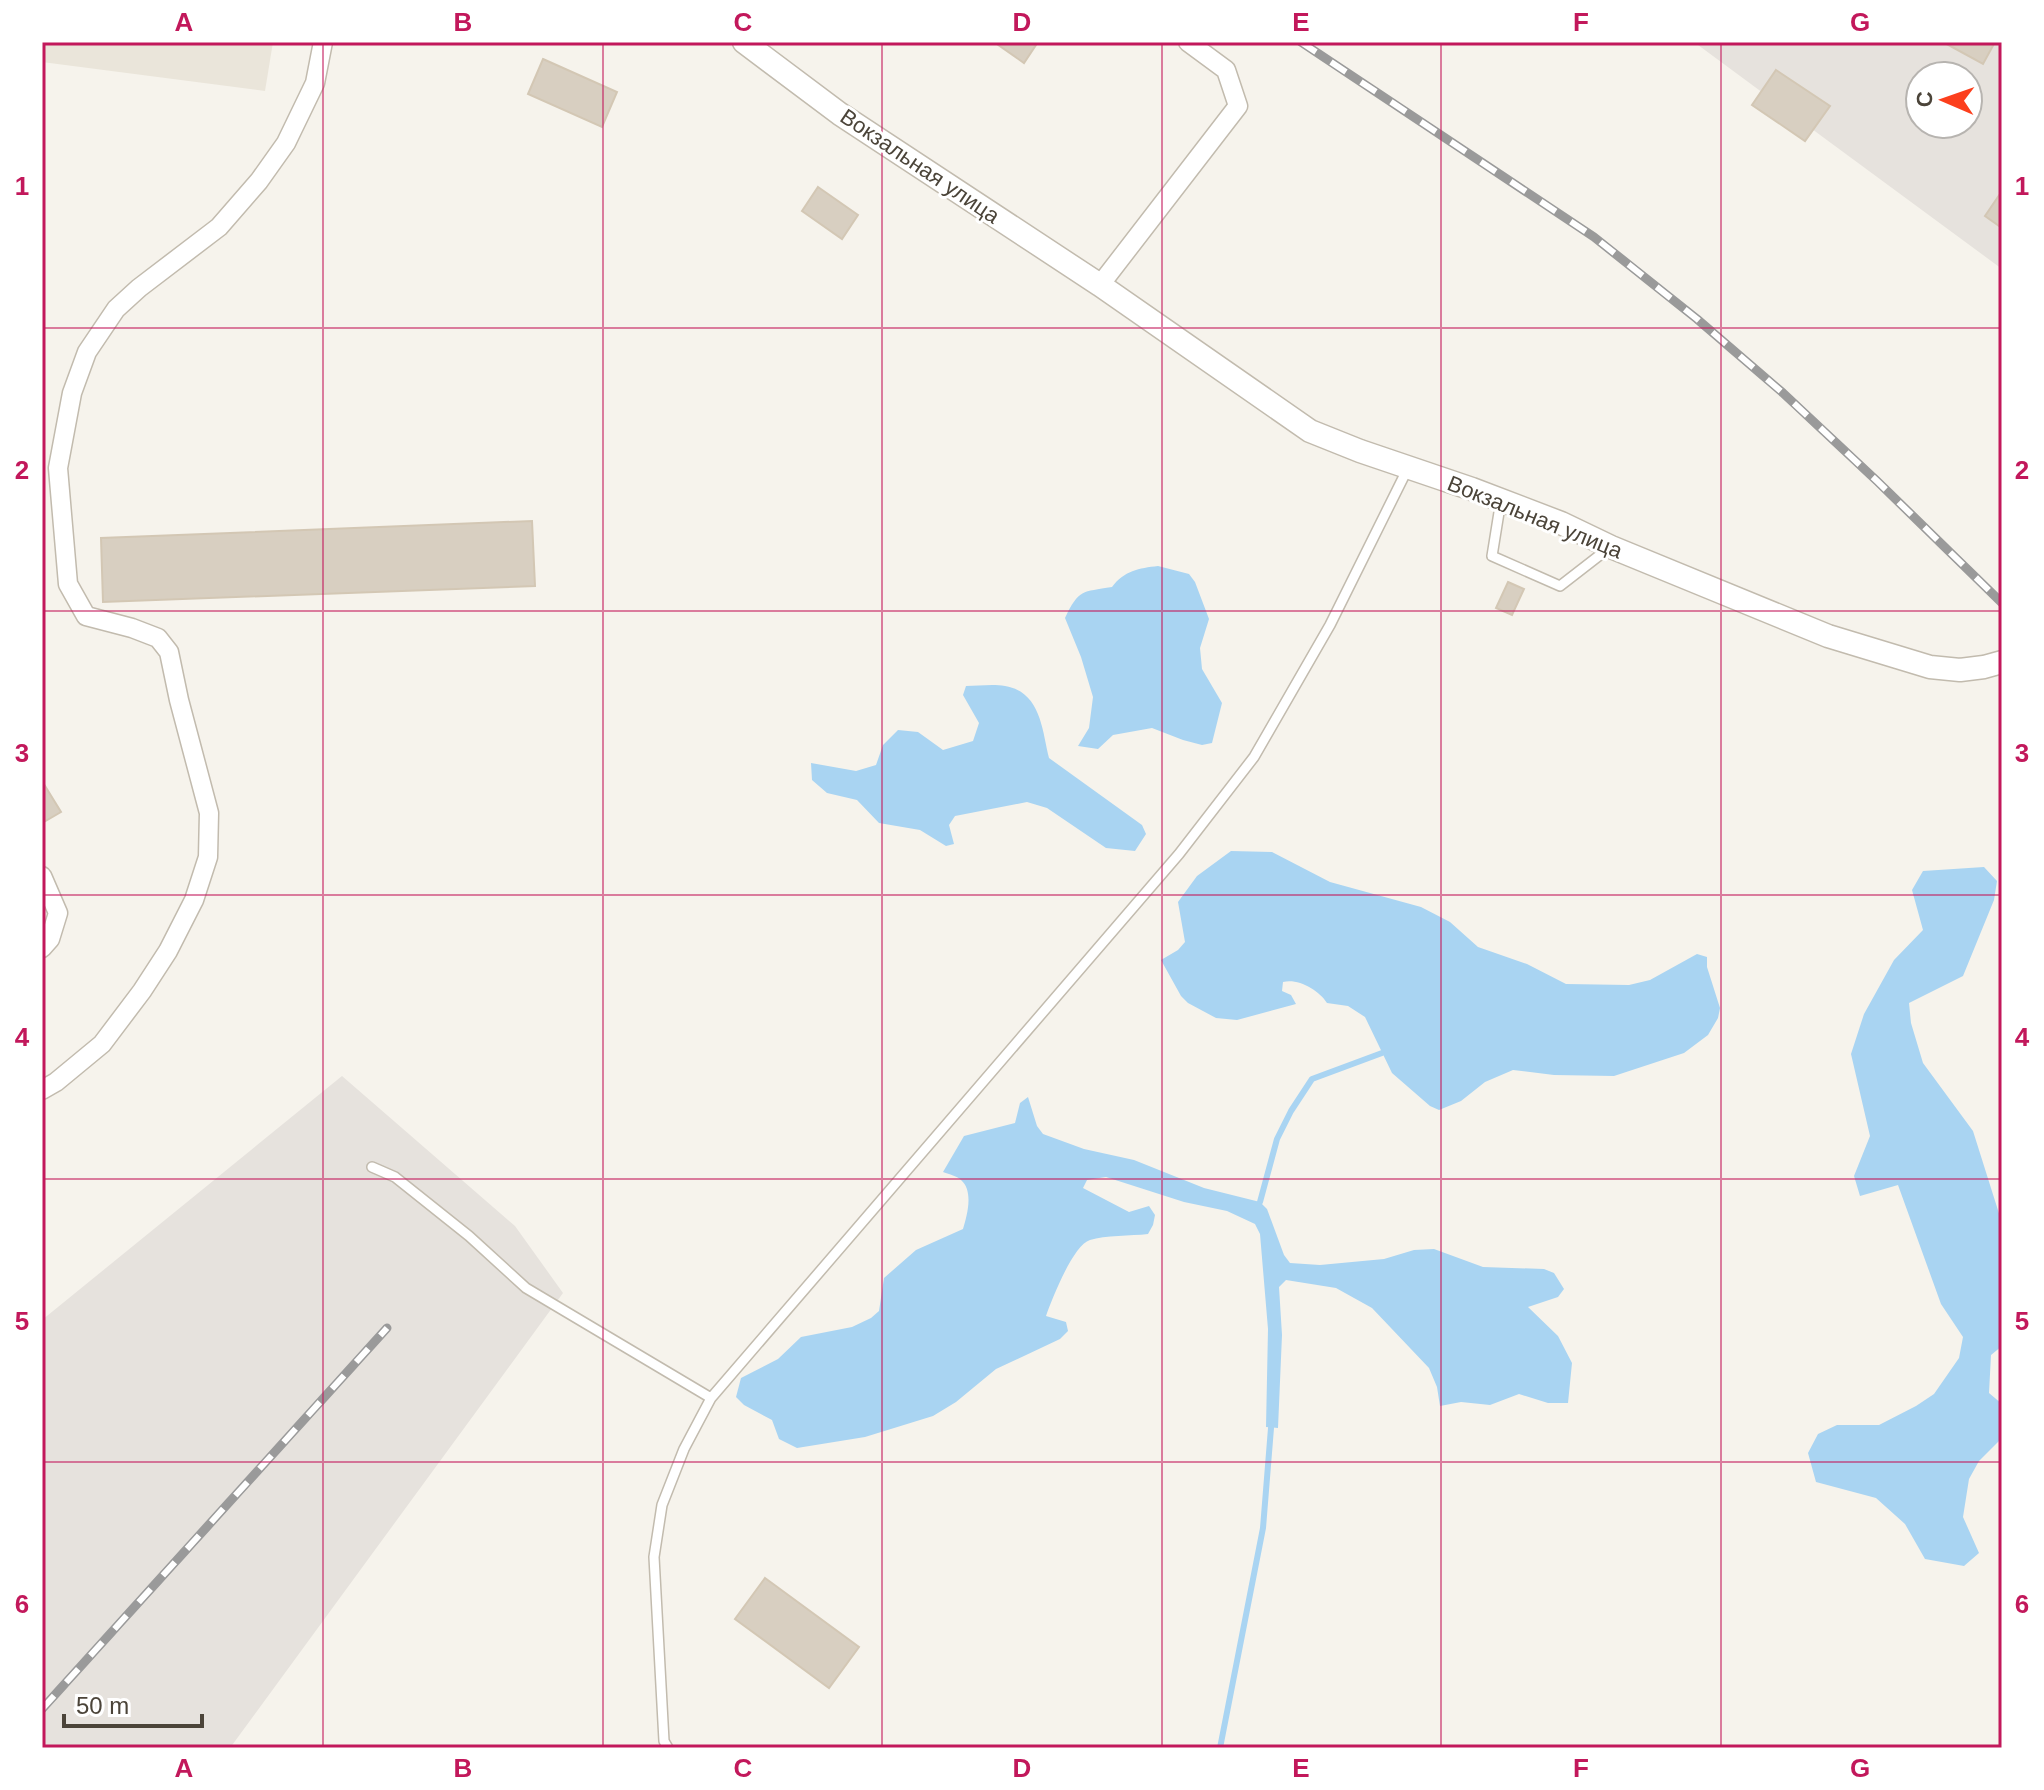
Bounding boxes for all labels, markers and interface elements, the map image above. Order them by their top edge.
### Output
text: A [175,7,194,37]
text: B [454,7,472,37]
text: C [734,7,753,37]
text: D [1013,7,1031,37]
text: E [1292,7,1310,37]
text: F [1573,7,1589,37]
text: G [1850,7,1870,37]
north arrow [1904,60,1984,140]
text: С [1912,91,1937,108]
street label: Вокзальная улица [836,104,1005,229]
text: 1 [15,171,29,201]
text: 1 [2015,171,2029,201]
text: 2 [15,455,29,485]
text: 2 [2015,455,2029,485]
street label: Вокзальная улица [1444,471,1627,564]
text: 3 [15,738,29,768]
text: 3 [2015,738,2029,768]
text: 4 [15,1022,30,1052]
text: 4 [2015,1022,2030,1052]
text: 5 [15,1306,29,1336]
text: 5 [2015,1306,2029,1336]
text: 6 [15,1589,29,1619]
text: 6 [2015,1589,2029,1619]
scale bar [64,1678,202,1728]
text: 50 m [76,1692,129,1719]
text: A [175,1753,194,1783]
text: B [454,1753,472,1783]
text: C [734,1753,753,1783]
text: D [1013,1753,1031,1783]
text: E [1292,1753,1310,1783]
text: F [1573,1753,1589,1783]
text: G [1850,1753,1870,1783]

